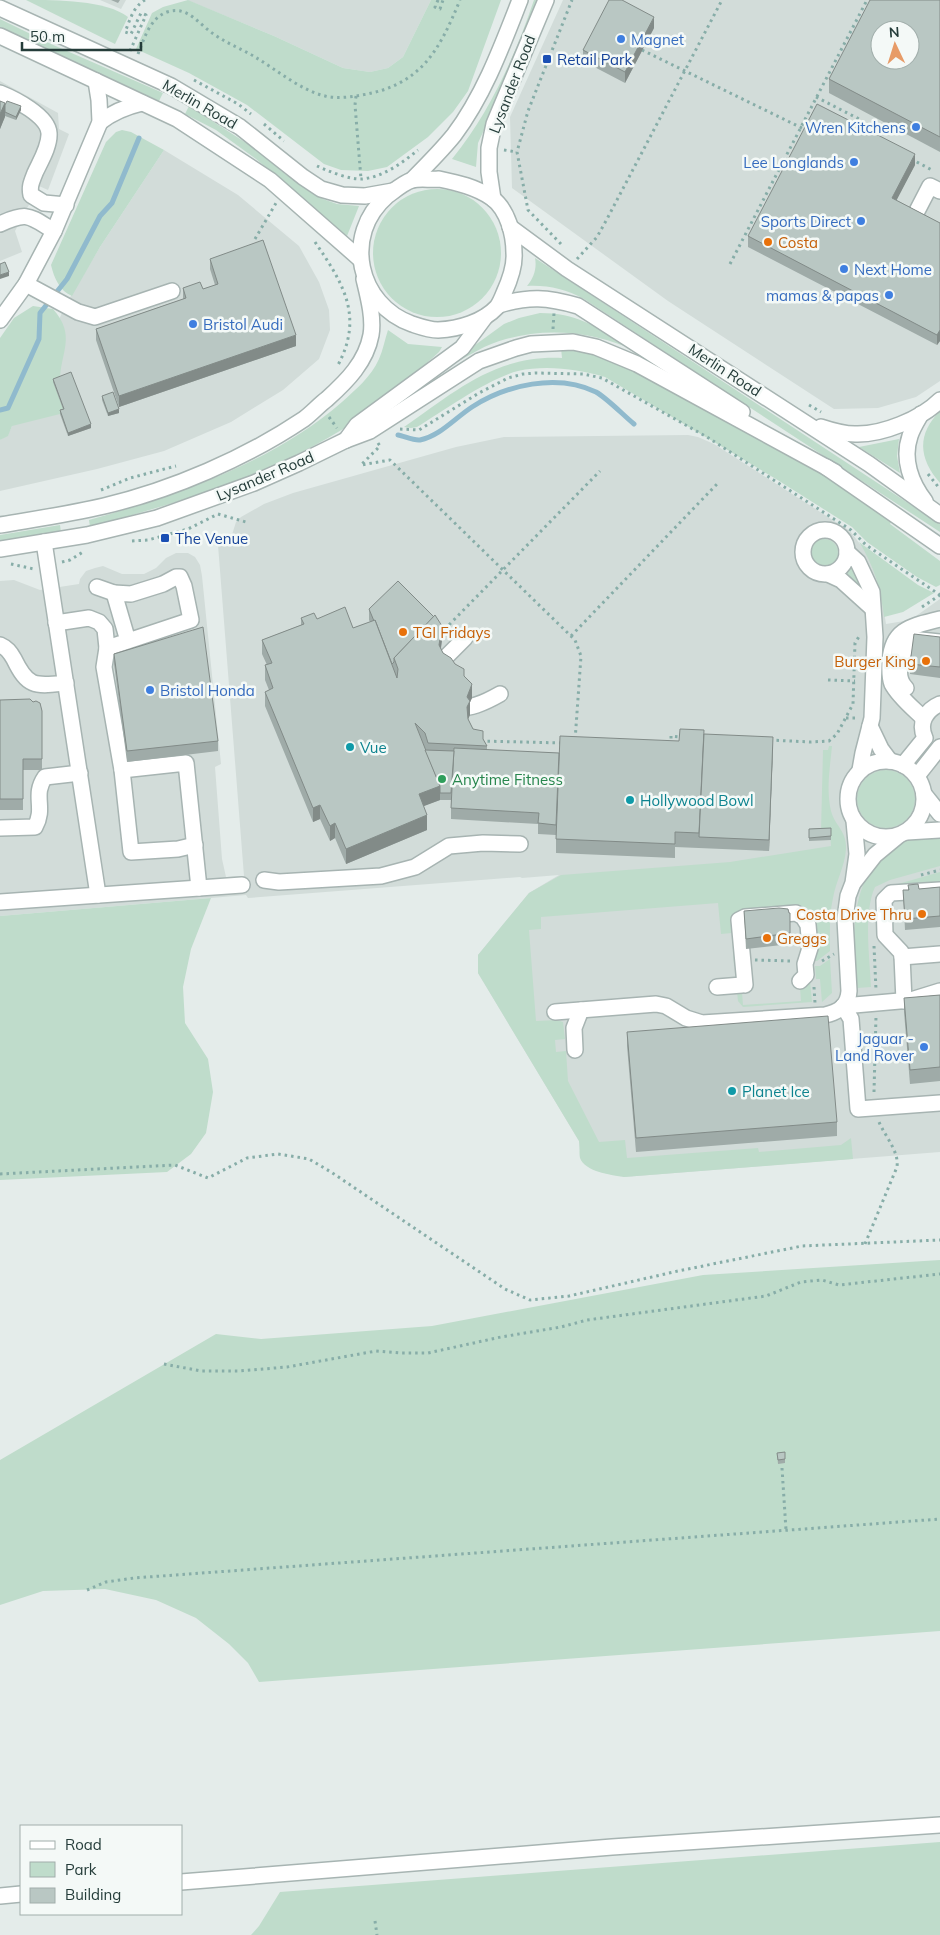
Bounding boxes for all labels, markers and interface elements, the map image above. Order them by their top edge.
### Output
scale bar [22,20,141,52]
north arrow [870,20,920,70]
text: N [888,23,900,41]
text: 50 m [30,27,65,46]
place label: Magnet [631,30,684,49]
street label: Lysander Road [485,32,539,136]
marker: Magnet [615,33,627,45]
place label: Retail Park [557,50,633,69]
marker: Retail Park [541,53,553,65]
street label: Merlin Road [159,75,241,133]
place label: Wren Kitchens [805,118,906,137]
marker: Wren Kitchens [910,121,922,133]
place label: Lee Longlands [743,153,844,172]
marker: Lee Longlands [848,156,860,168]
place label: Sports Direct [761,212,851,231]
marker: Sports Direct [855,215,867,227]
place label: Costa [778,233,818,252]
marker: Costa [762,236,774,248]
place label: Next Home [854,260,932,279]
marker: Next Home [838,263,850,275]
place label: mamas & papas [766,286,879,305]
marker: mamas & papas [883,289,895,301]
place label: Bristol Audi [203,315,283,334]
marker: Bristol Audi [187,318,199,330]
street label: Merlin Road [685,339,765,401]
street label: Lysander Road [213,447,317,505]
place label: The Venue [175,529,248,548]
marker: The Venue [159,532,171,544]
place label: TGI Fridays [413,623,491,642]
marker: TGI Fridays [397,626,409,638]
place label: Burger King [834,652,916,671]
marker: Burger King [920,655,932,667]
place label: Bristol Honda [160,681,255,700]
marker: Bristol Honda [144,684,156,696]
place label: Vue [360,738,387,757]
marker: Vue [344,741,356,753]
place label: Anytime Fitness [452,770,563,789]
marker: Anytime Fitness [436,773,448,785]
place label: Hollywood Bowl [640,791,754,810]
marker: Hollywood Bowl [624,794,636,806]
place label: Costa Drive Thru [796,905,912,924]
marker: Costa Drive Thru [916,908,928,920]
place label: Greggs [777,929,827,948]
marker: Greggs [761,932,773,944]
place label: Jaguar - Land Rover [835,1029,915,1065]
marker: Jaguar - Land Rover [918,1041,930,1053]
place label: Planet Ice [742,1082,810,1101]
marker: Planet Ice [726,1085,738,1097]
legend [20,1825,182,1915]
text: Road [65,1835,102,1854]
text: Park [65,1860,97,1879]
text: Building [65,1885,121,1904]

